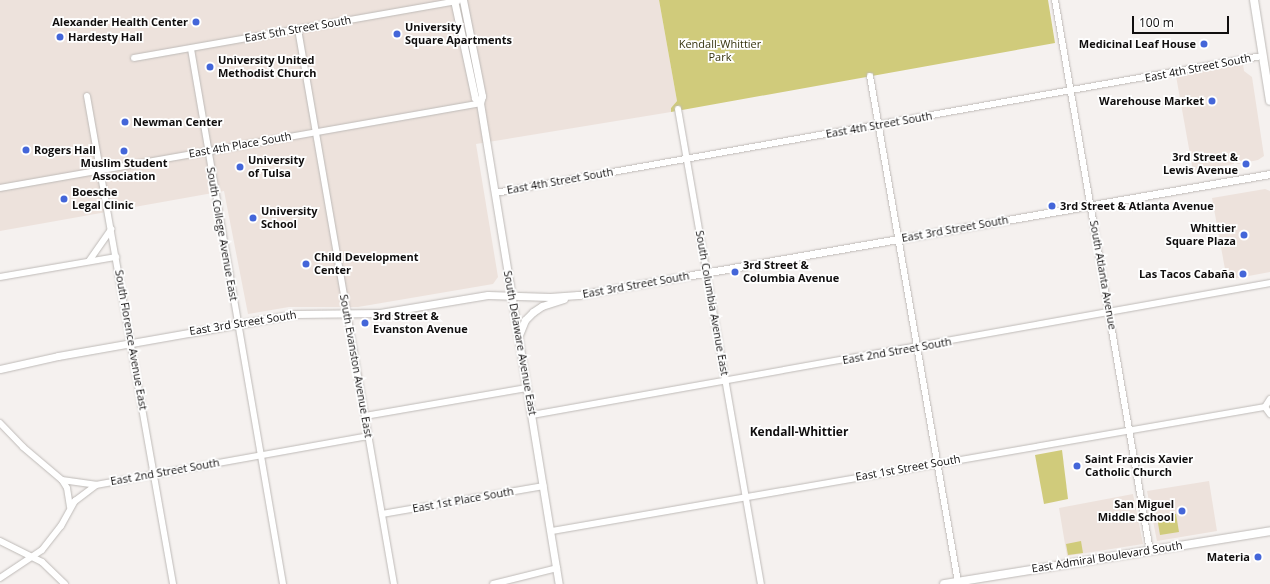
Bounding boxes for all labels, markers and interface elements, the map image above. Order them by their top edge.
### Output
scale bar [1134,8,1231,34]
street label: East 5th Street South [244,13,352,45]
text: 100 m [1139,14,1174,31]
place label: Alexander Health Center [52,15,188,29]
marker: Alexander Health Center [191,17,201,27]
place label: University Square Apartments [405,21,512,47]
marker: University Square Apartments [392,29,402,39]
place label: Hardesty Hall [68,30,143,44]
marker: Hardesty Hall [55,32,65,42]
place label: Medicinal Leaf House [1079,37,1196,51]
park label: Kendall-Whittier Park [679,38,761,64]
marker: Medicinal Leaf House [1199,39,1209,49]
street label: East 4th Street South [1144,51,1252,85]
place label: University United Methodist Church [218,54,316,80]
marker: University United Methodist Church [205,62,215,72]
place label: Warehouse Market [1099,94,1204,108]
marker: Warehouse Market [1207,96,1217,106]
street label: East 4th Street South [825,109,933,141]
place label: Newman Center [133,115,222,129]
marker: Newman Center [120,117,130,127]
street label: East 4th Place South [188,129,292,161]
place label: Rogers Hall [34,143,96,157]
marker: Rogers Hall [21,145,31,155]
marker: Muslim Student Association [119,146,129,156]
place label: 3rd Street & Lewis Avenue [1163,151,1238,177]
place label: University of Tulsa [248,154,305,180]
place label: Muslim Student Association [81,157,167,183]
marker: 3rd Street & Lewis Avenue [1241,159,1251,169]
marker: University of Tulsa [235,162,245,172]
street label: East 4th Street South [506,165,614,197]
street label: South College Avenue East [204,166,240,302]
place label: Boesche Legal Clinic [72,186,134,212]
marker: Boesche Legal Clinic [59,194,69,204]
place label: 3rd Street & Atlanta Avenue [1060,199,1214,213]
marker: 3rd Street & Atlanta Avenue [1047,201,1057,211]
place label: University School [261,205,318,231]
marker: University School [248,213,258,223]
street label: East 3rd Street South [901,213,1009,245]
street label: South Atlanta Avenue [1087,219,1119,331]
place label: Whittier Square Plaza [1166,222,1236,248]
street label: South Columbia Avenue East [693,229,731,377]
marker: Whittier Square Plaza [1239,230,1249,240]
place label: Child Development Center [314,251,419,277]
marker: Child Development Center [301,259,311,269]
place label: 3rd Street & Columbia Avenue [743,259,839,285]
marker: 3rd Street & Columbia Avenue [730,267,740,277]
place label: Las Tacos Cabaña [1139,267,1235,281]
street label: South Florence Avenue East [112,269,150,411]
street label: East 3rd Street South [582,269,690,301]
marker: Las Tacos Cabaña [1238,269,1248,279]
street label: South Delaware Avenue East [501,270,539,416]
street label: South Evanston Avenue East [337,293,375,439]
street label: East 3rd Street South [189,308,297,338]
place label: 3rd Street & Evanston Avenue [373,310,468,336]
marker: 3rd Street & Evanston Avenue [360,318,370,328]
street label: East 2nd Street South [841,335,953,367]
district label: Kendall-Whittier [750,425,848,439]
street label: East 1st Street South [855,452,961,484]
place label: Saint Francis Xavier Catholic Church [1085,453,1193,479]
street label: East 2nd Street South [109,456,221,488]
marker: Saint Francis Xavier Catholic Church [1072,461,1082,471]
street label: East 1st Place South [411,485,515,515]
place label: San Miguel Middle School [1098,498,1174,524]
marker: San Miguel Middle School [1177,506,1187,516]
street label: East Admiral Boulevard South [1031,539,1183,575]
place label: Materia [1207,550,1250,564]
marker: Materia [1253,552,1263,562]

